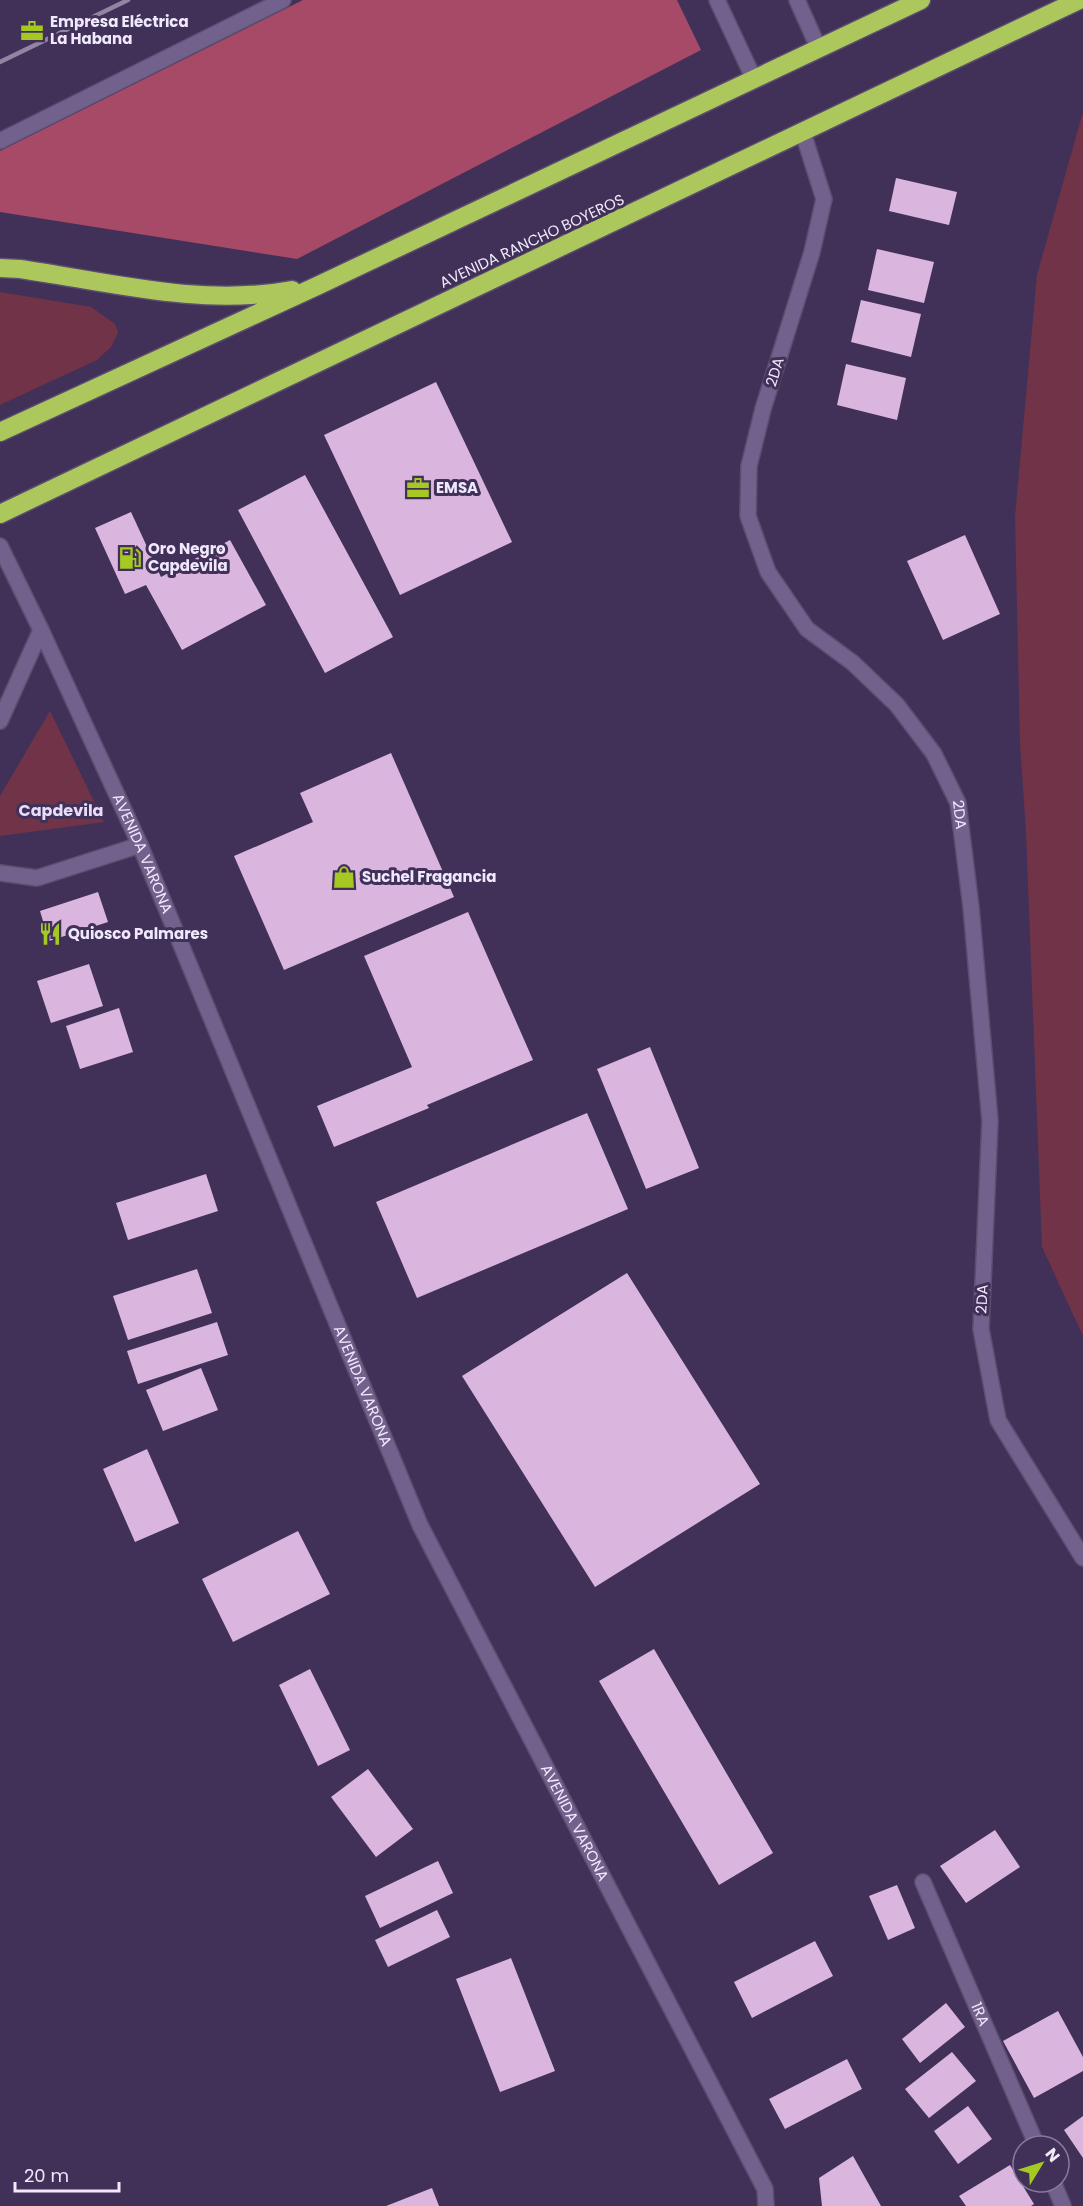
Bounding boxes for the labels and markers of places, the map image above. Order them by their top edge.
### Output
place label: Empresa Eléctrica La Habana [50,11,189,49]
office icon: Empresa Eléctrica La Habana [19,18,45,44]
office icon: EMSA [405,475,431,501]
place label: EMSA [436,477,478,498]
place label: Oro Negro Capdevila [148,538,228,576]
fuel station icon: Oro Negro Capdevila [117,545,143,571]
shop icon: Suchel Fragancia [331,864,357,890]
place label: Suchel Fragancia [362,866,496,887]
restaurant icon: Quiosco Palmares [37,921,63,947]
place label: Quiosco Palmares [68,923,208,944]

